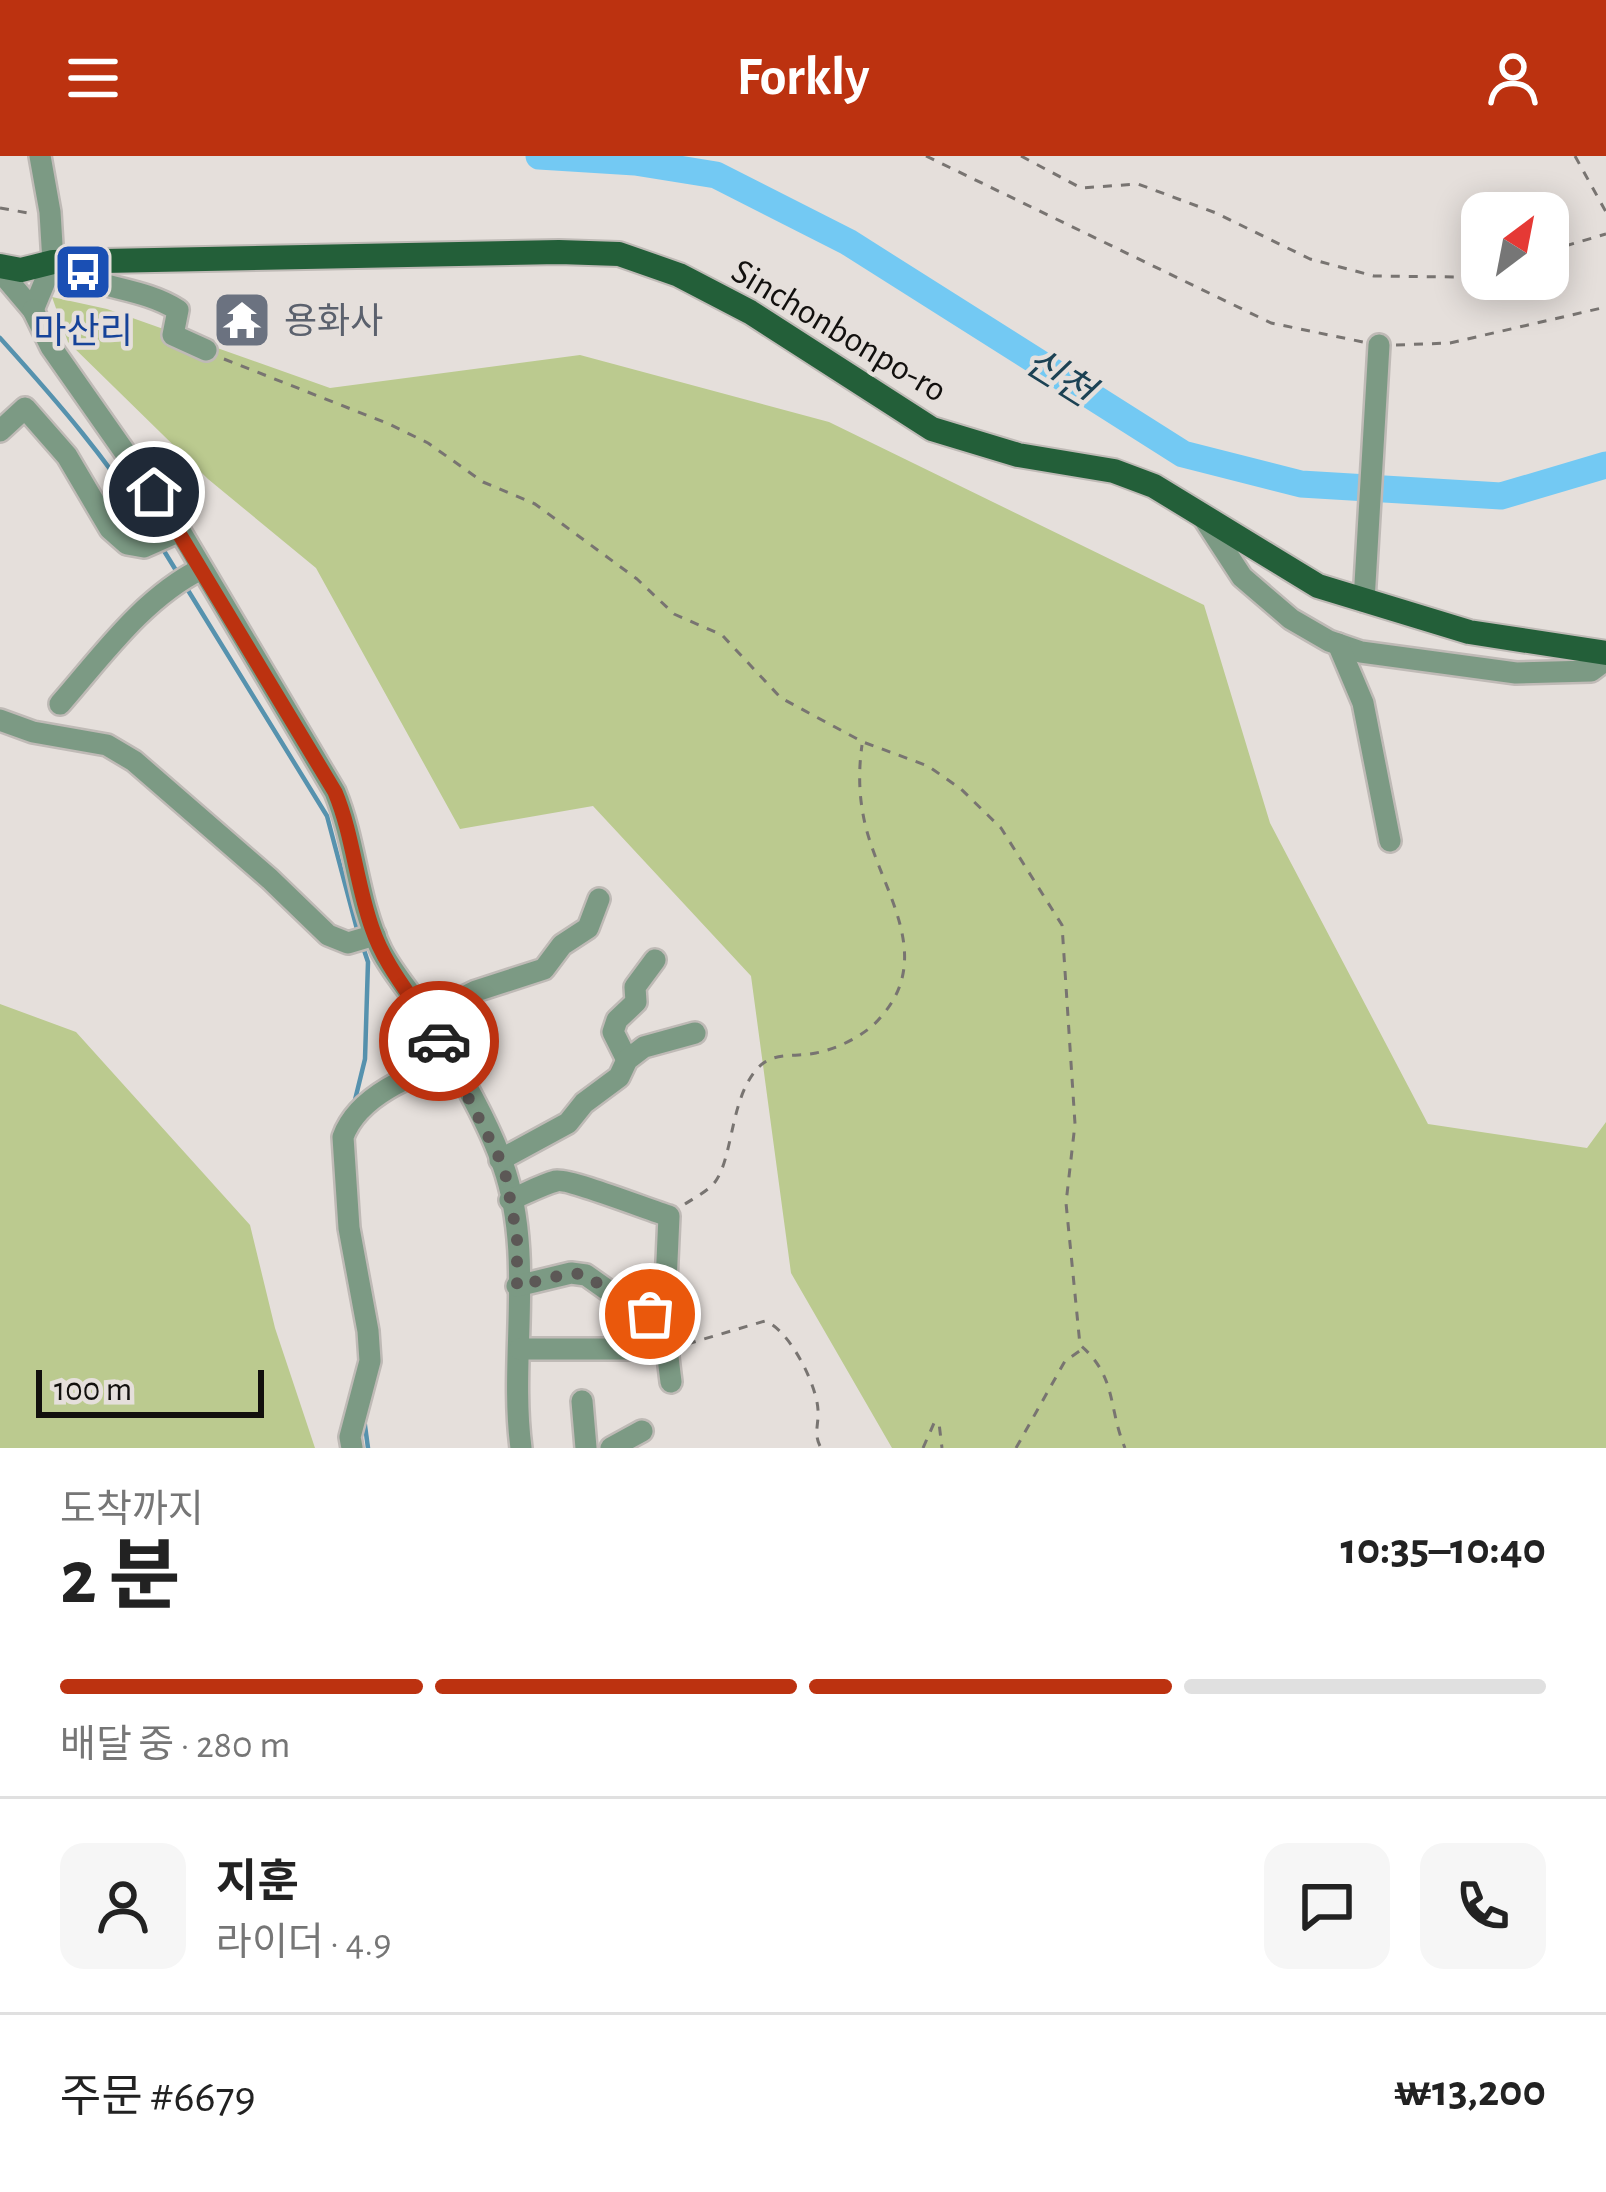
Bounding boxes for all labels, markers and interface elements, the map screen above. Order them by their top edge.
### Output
icon: menu [60,45,126,111]
icon: person [1480,45,1546,111]
text: Forkly [737,51,869,105]
north arrow [1461,192,1569,300]
map controls [1461,192,1569,300]
bus stop icon: 마산리 [52,241,114,303]
street label: Sinchonbonpo-ro [725,253,953,409]
temple icon: 용화사 [211,289,273,351]
place label: 용화사 [284,303,383,340]
place label: 마산리 [33,313,133,350]
water label: 신천 [1018,341,1104,416]
pin [103,441,205,543]
icon: home [121,459,187,525]
courier [379,981,499,1101]
icon: car [406,1008,472,1074]
pin [599,1263,701,1365]
icon: bag [617,1281,683,1347]
scale bar [36,1364,264,1417]
text: 100 m [54,1374,132,1407]
text: 도착까지 [60,1491,204,1530]
text: 10:35–10:40 [1340,1527,1546,1572]
text: 2 분 [60,1540,180,1618]
text: 배달 중 · 280 m [60,1726,290,1765]
button: person [60,1843,186,1969]
button: chat [1264,1843,1390,1969]
button: phone [1420,1843,1546,1969]
text: 지훈 [216,1860,299,1905]
text: 라이더 · 4.9 [216,1924,391,1963]
text: ₩13,200 [1393,2069,1546,2114]
text: 주문 #6679 [60,2075,256,2120]

